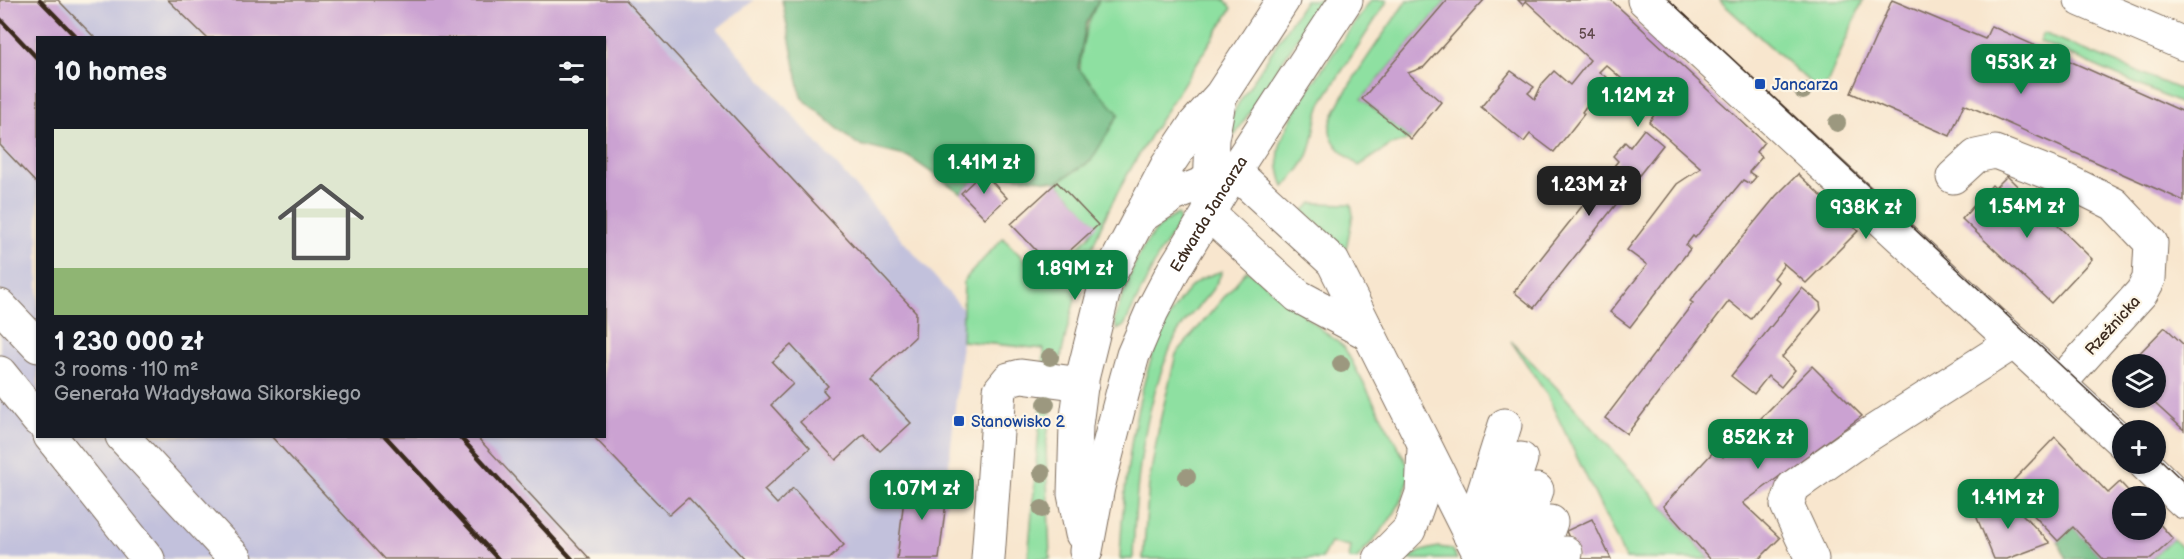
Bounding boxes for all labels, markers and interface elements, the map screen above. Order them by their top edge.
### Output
house number: 54 [1579,26,1596,43]
pin: 953K zł [1966,44,2076,95]
text: 953K zł [1985,51,2057,75]
icon: filters [555,56,588,89]
text: 10 homes [54,57,167,88]
place label: Jancarza [1772,76,1838,95]
pin: 1.12M zł [1576,77,1700,128]
marker: Jancarza [1753,77,1767,91]
text: 1.12M zł [1601,84,1675,108]
pin: 1.41M zł [922,144,1046,195]
text: 1.41M zł [948,151,1020,175]
street label: Edwarda Jancarza [1167,153,1252,276]
pin: 1.23M zł [1527,166,1651,217]
icon: home [267,168,375,276]
text: 1.23M zł [1551,173,1627,197]
pin: 1.54M zł [1965,188,2089,239]
pin: 938K zł [1811,189,1921,240]
text: 1.54M zł [1989,195,2065,219]
text: 938K zł [1830,196,1902,220]
pin: 1.89M zł [1013,250,1137,301]
text: 1.89M zł [1037,257,1113,281]
street label: Rzeźnicka [2081,292,2145,360]
text: 1 230 000 zł [54,327,204,358]
map controls [2112,354,2166,540]
button: layers [2112,354,2166,408]
text: 3 rooms · 110 m² [54,358,199,382]
text: Generała Władysława Sikorskiego [54,382,361,406]
place label: Stanowisko 2 [971,413,1066,432]
marker: Stanowisko 2 [952,414,966,428]
pin: 852K zł [1703,419,1813,470]
button: + [2112,420,2166,474]
text: 852K zł [1722,426,1794,450]
pin: 1.07M zł [860,470,984,521]
text: 1.07M zł [884,477,960,501]
pin: 1.41M zł [1946,479,2070,530]
text: 1.41M zł [1972,486,2044,510]
button: − [2112,486,2166,540]

